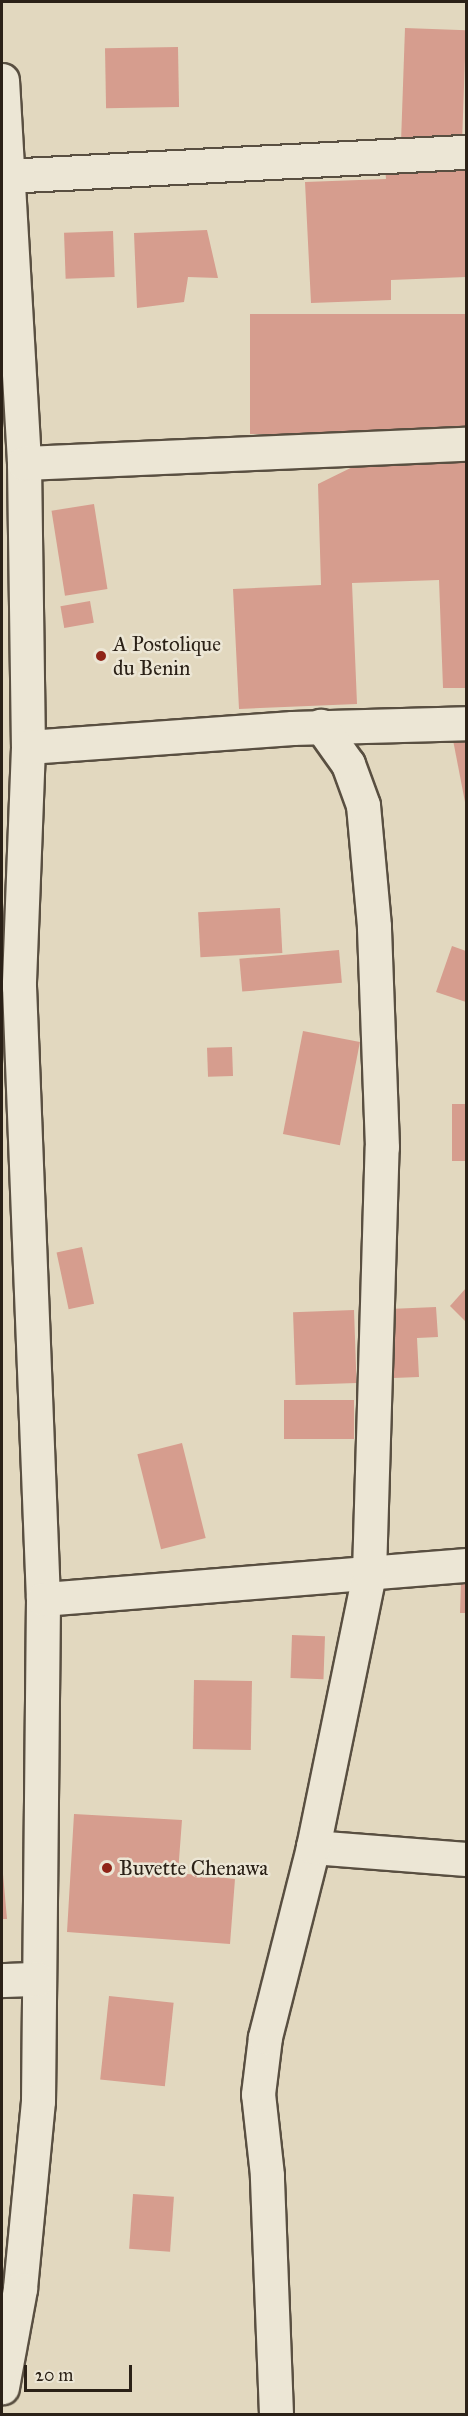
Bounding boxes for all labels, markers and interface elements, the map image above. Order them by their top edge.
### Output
place label: A Postolique du Benin [113,631,221,681]
marker: A Postolique du Benin [94,649,108,663]
place label: Buvette Chenawa [119,1855,268,1881]
marker: Buvette Chenawa [100,1861,114,1875]
scale bar [27,2353,135,2391]
text: 20 m [35,2364,73,2386]

